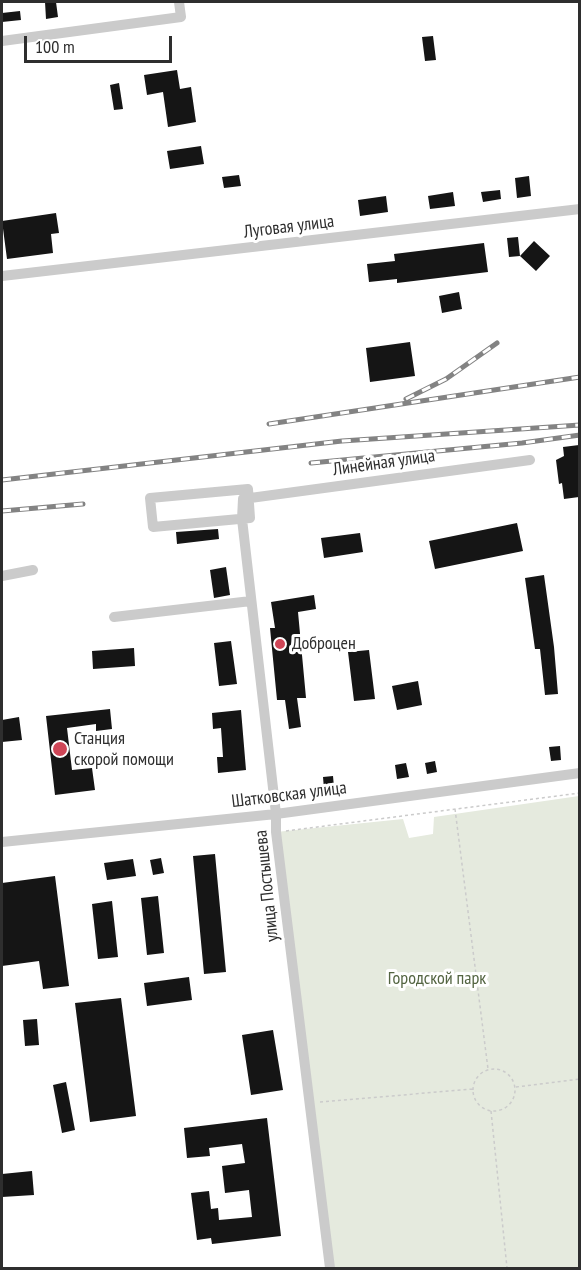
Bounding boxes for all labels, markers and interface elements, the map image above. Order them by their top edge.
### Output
scale bar [27,24,176,62]
text: 100 m [35,35,75,58]
street label: Луговая улица [243,211,335,243]
street label: Линейная улица [332,445,436,481]
place label: Доброцен [292,633,356,655]
marker: Доброцен [273,637,287,651]
place label: Станция скорой помощи [74,728,174,771]
marker: Станция скорой помощи [51,740,69,758]
street label: Шатковская улица [230,777,348,813]
street label: улица Постышева [250,829,284,943]
park label: Городской парк [388,968,486,990]

